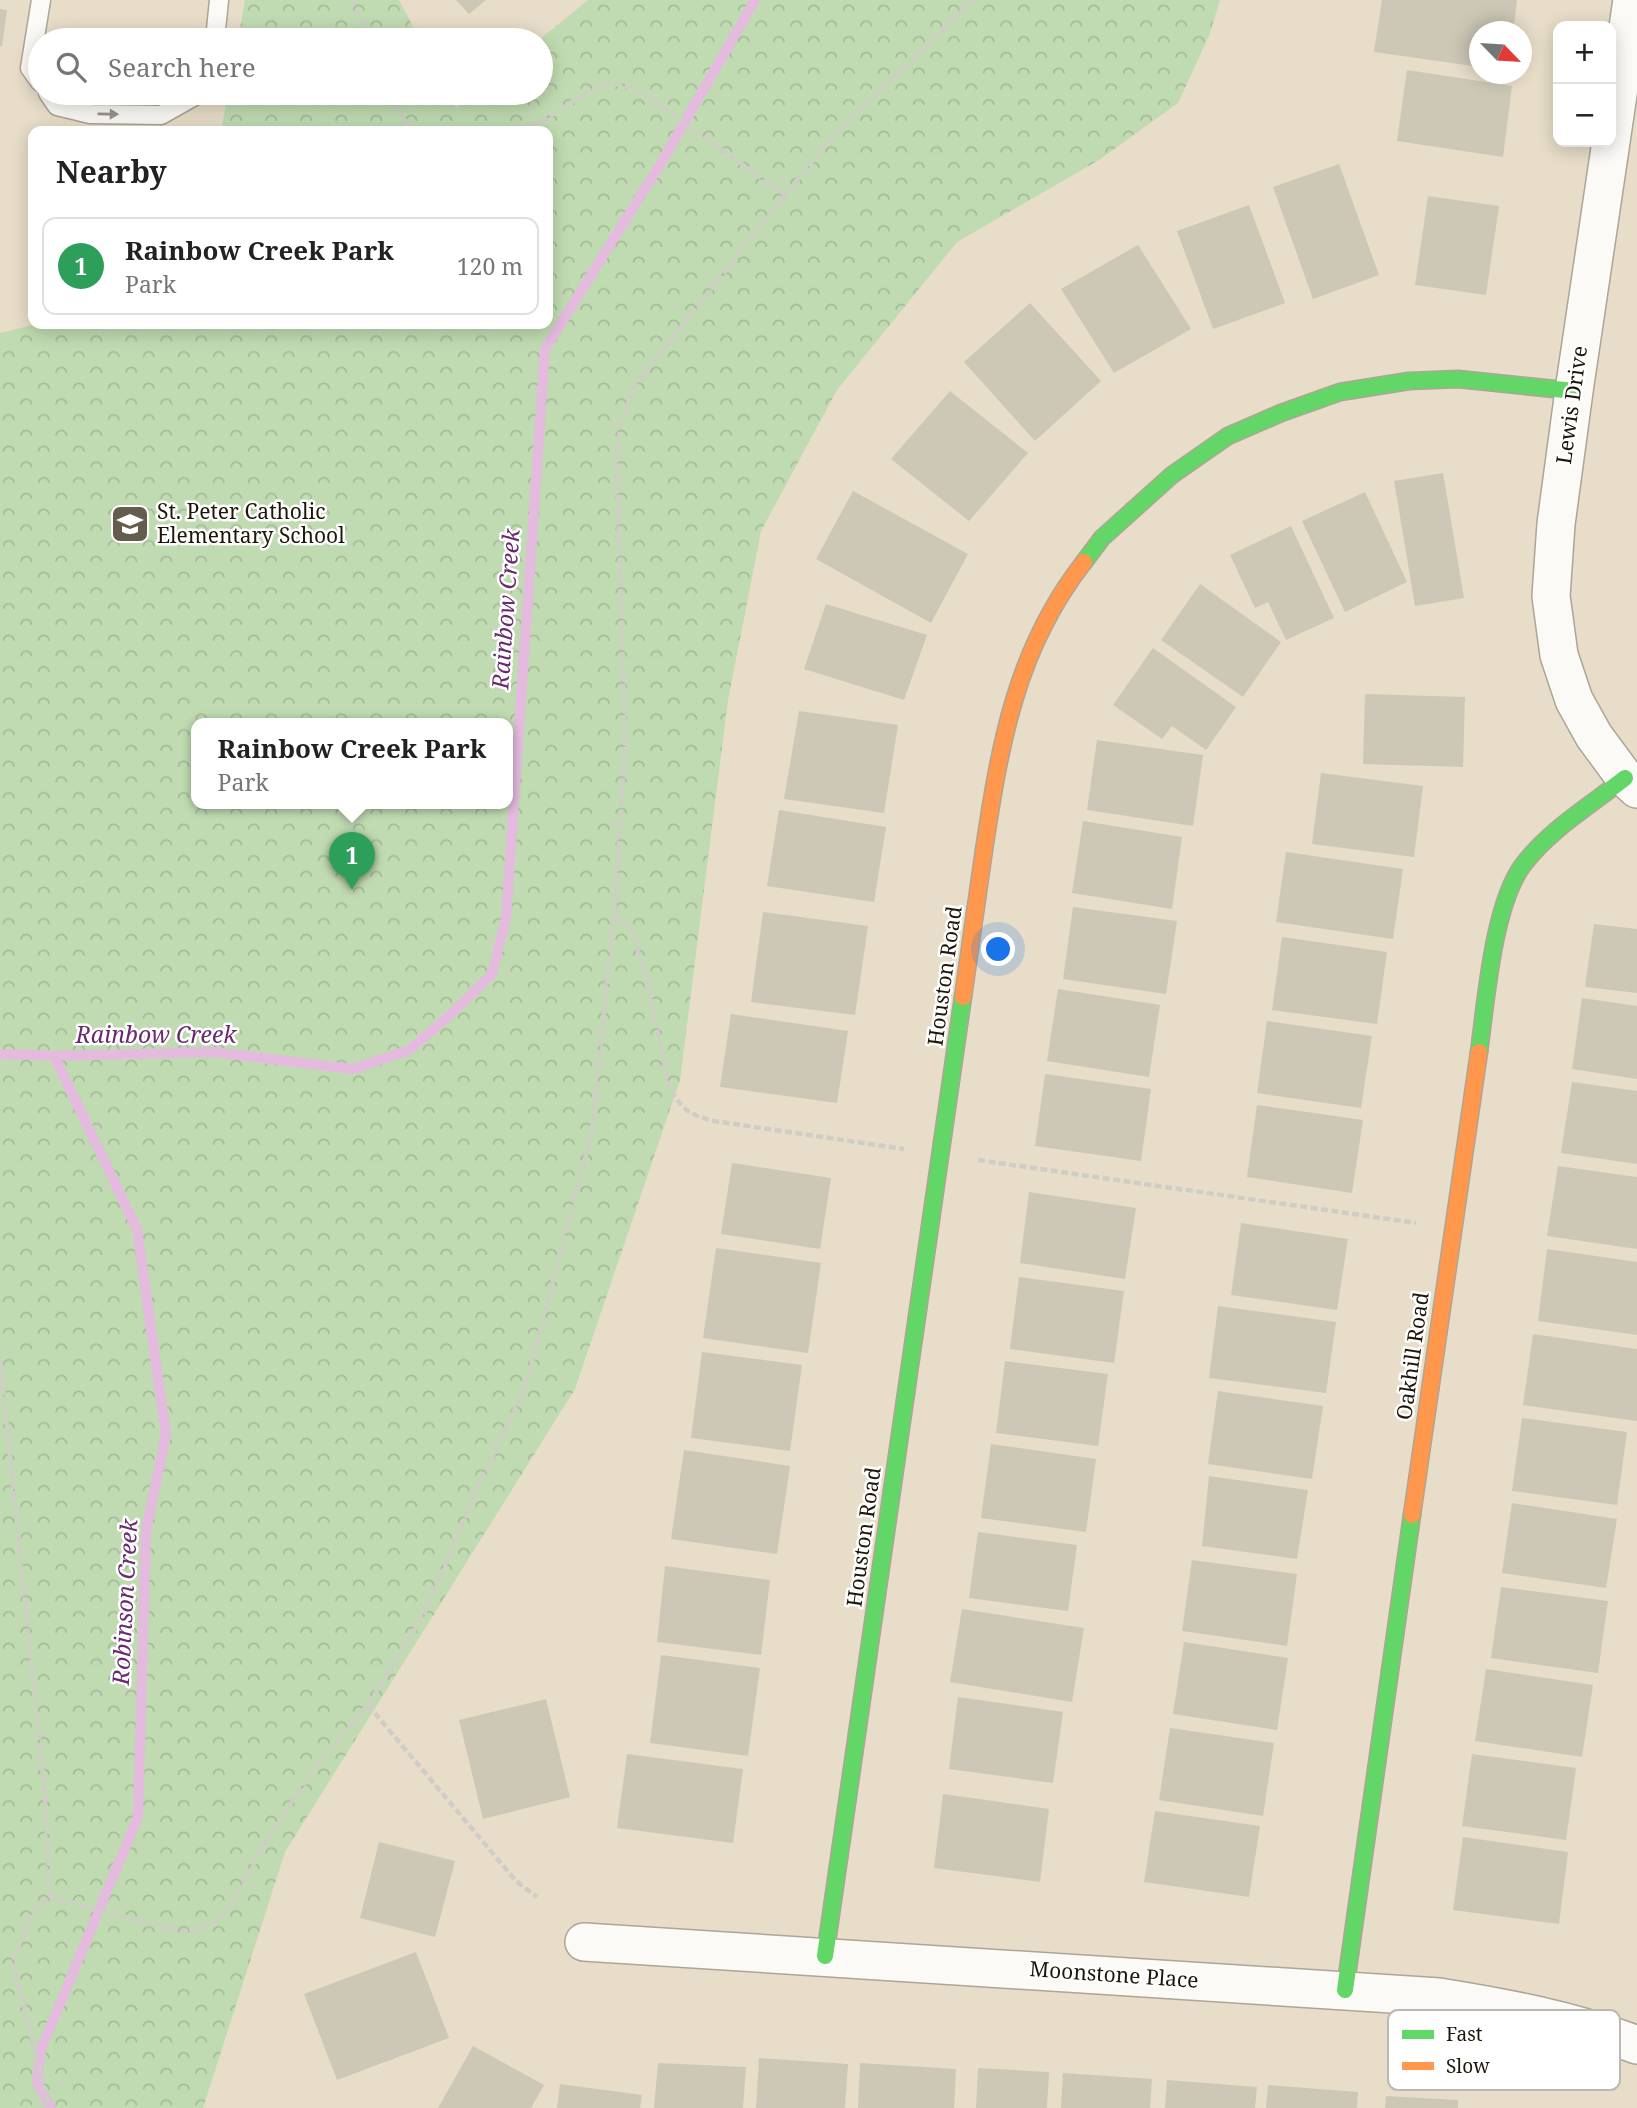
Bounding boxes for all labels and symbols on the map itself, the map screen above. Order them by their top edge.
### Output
north arrow [1469,21,1532,84]
one-way arrow [97,108,119,120]
street label: Lewis Drive [1549,344,1593,466]
place label: St. Peter Catholic Elementary School [157,497,345,549]
school or university icon: St. Peter Catholic Elementary School [109,503,151,545]
water label: Rainbow Creek [483,527,527,691]
pin: 1 [329,832,375,890]
street label: Houston Road [920,904,968,1047]
your location [981,932,1015,966]
water label: Rainbow Creek [75,1018,237,1050]
street label: Oakhill Road [1389,1290,1435,1422]
street label: Houston Road [839,1465,887,1608]
water label: Robinson Creek [104,1517,144,1687]
street label: Moonstone Place [1029,1954,1199,1994]
legend [1388,2010,1620,2090]
text: Fast [1446,2021,1483,2047]
text: Slow [1446,2053,1490,2079]

